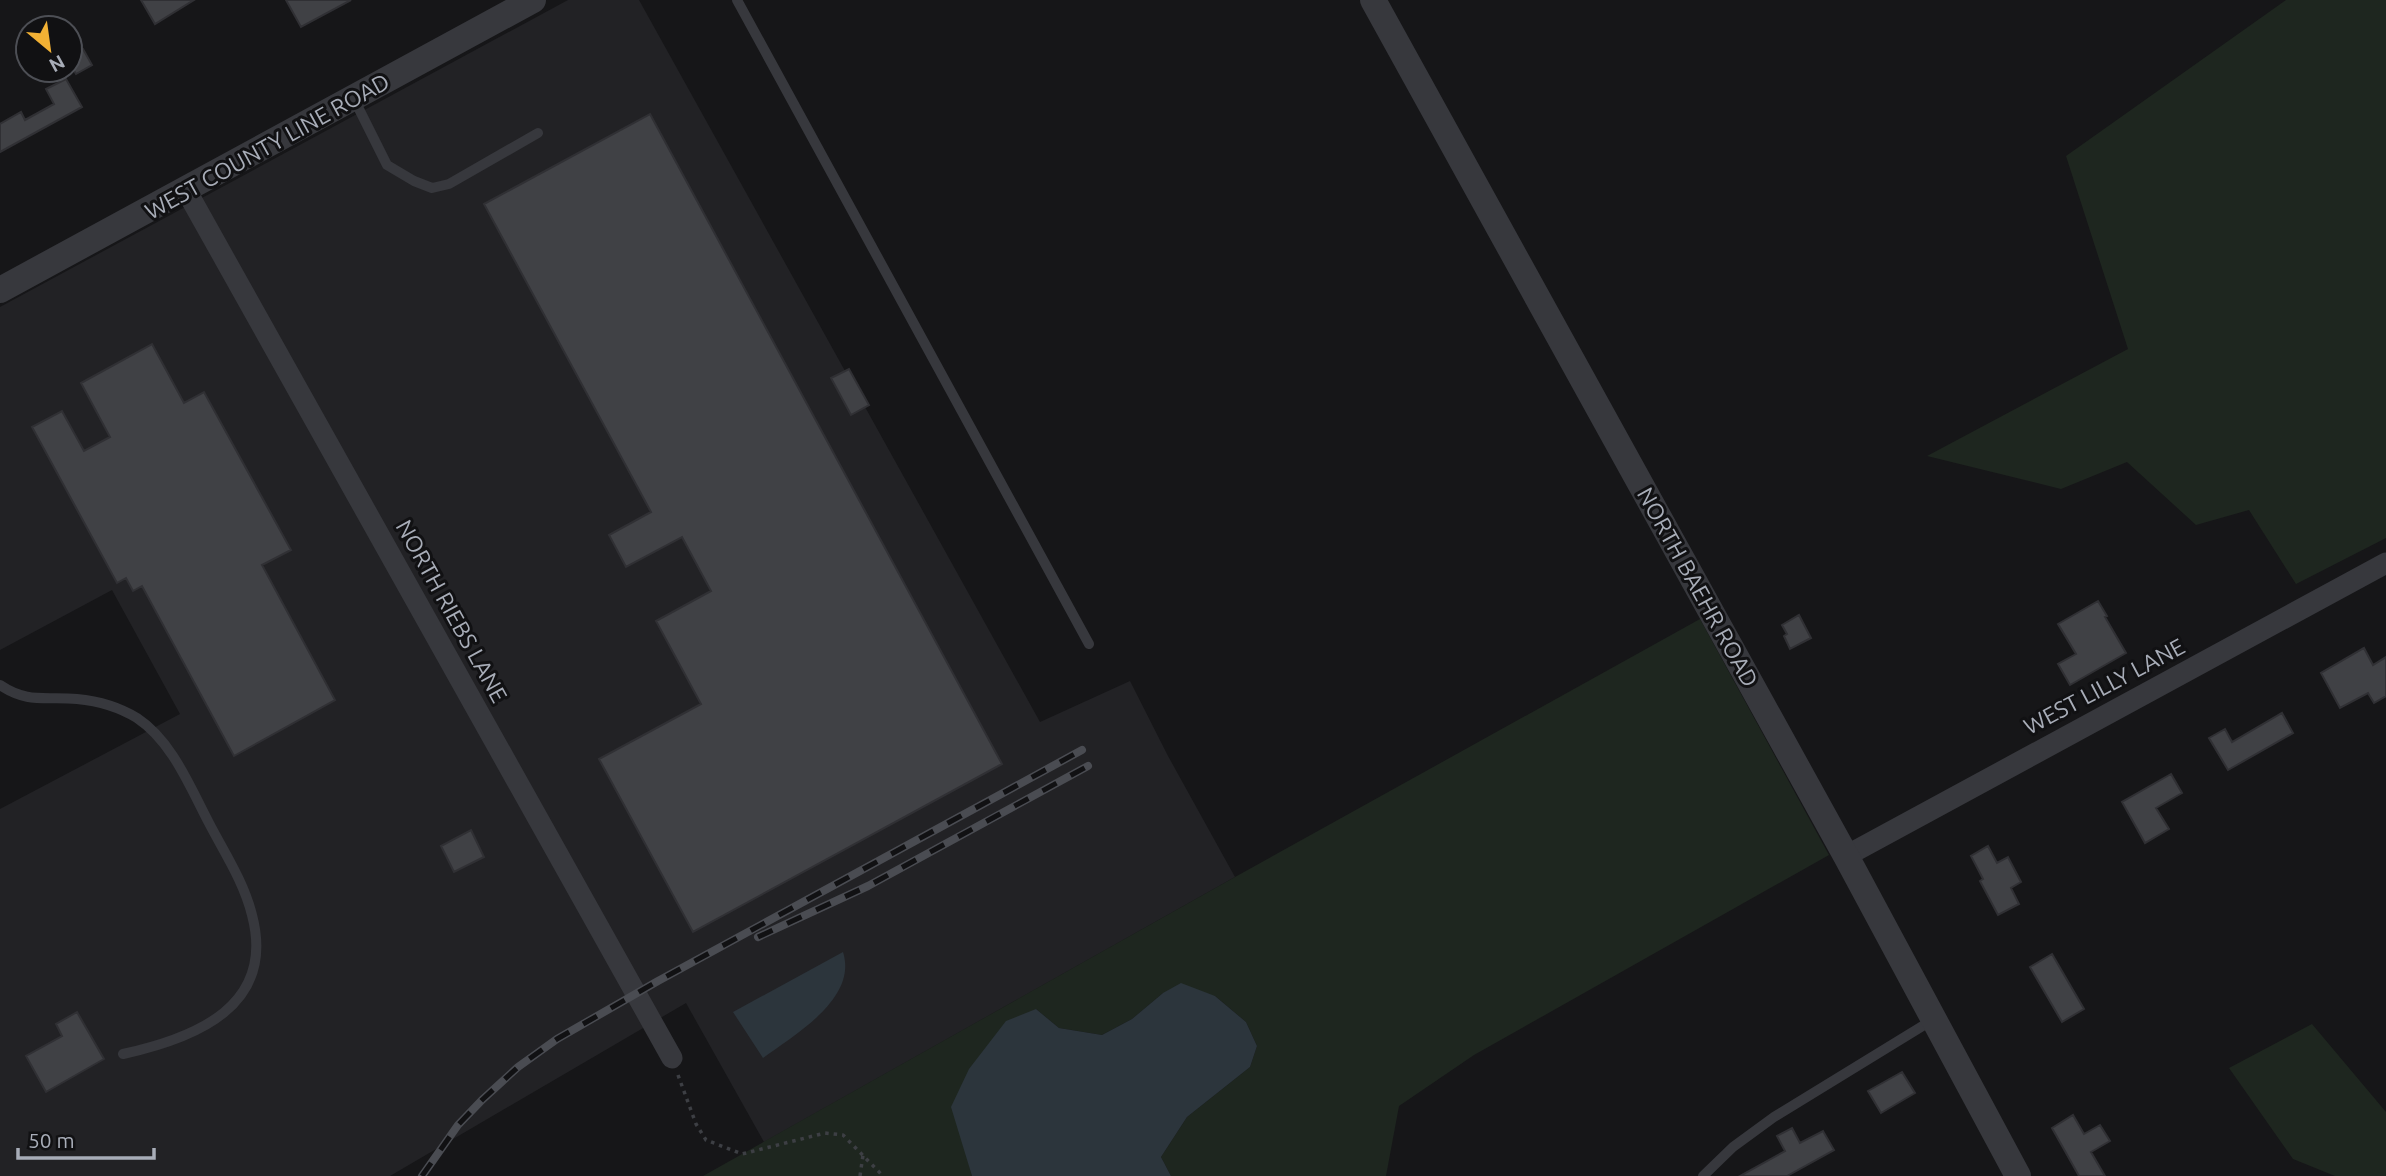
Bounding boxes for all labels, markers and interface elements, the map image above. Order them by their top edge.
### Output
north arrow [14,14,84,84]
text: N [46,51,69,77]
street label: WEST COUNTY LINE ROAD [141,68,393,224]
street label: NORTH BAEHR ROAD [1633,483,1763,691]
street label: NORTH RIEBS LANE [392,516,512,706]
street label: WEST LILLY LANE [2020,633,2188,739]
scale bar [18,1116,154,1160]
text: 50 m [28,1128,75,1152]

